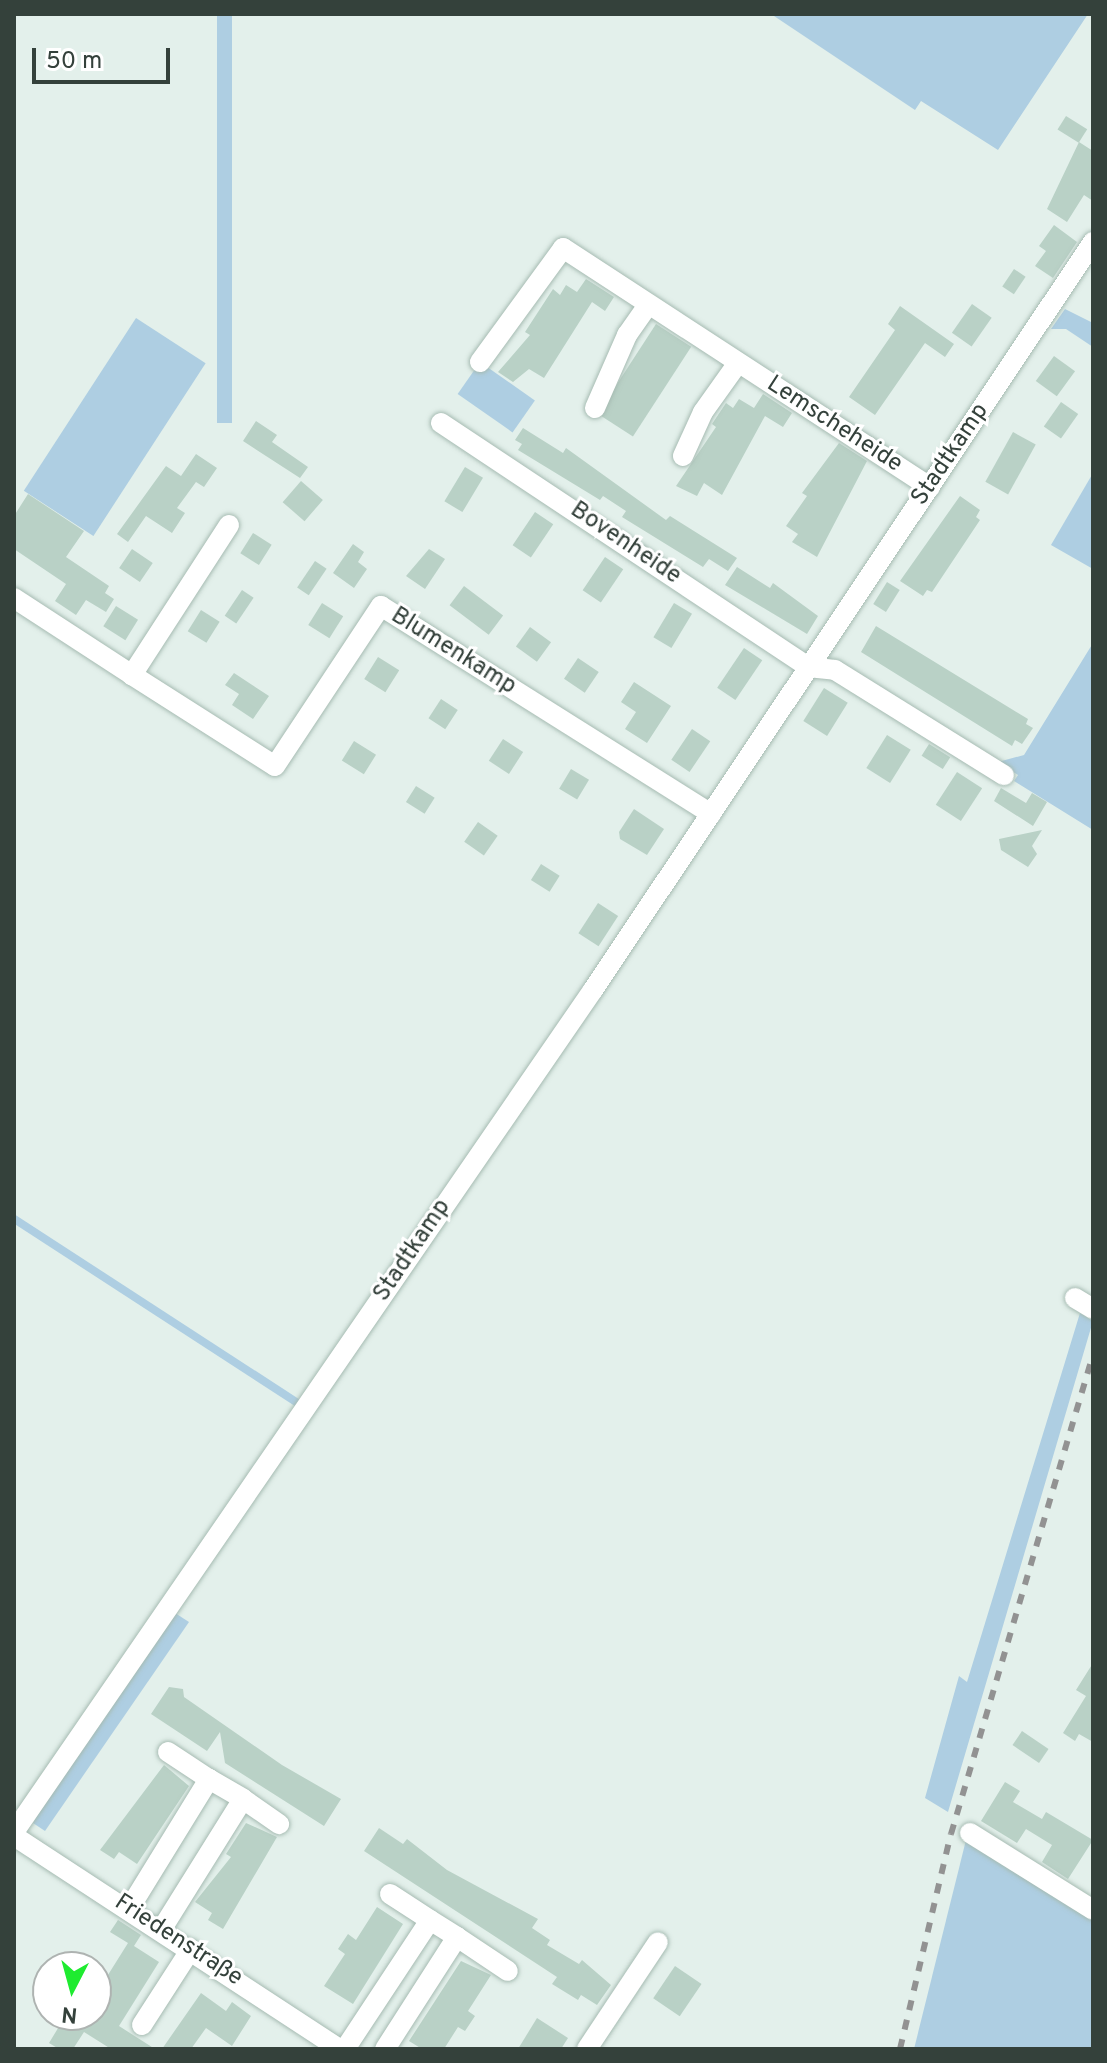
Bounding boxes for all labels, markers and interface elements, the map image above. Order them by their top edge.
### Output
scale bar [36,32,174,82]
text: 50 m [46,47,102,77]
street label: Lemscheheide [761,370,907,480]
street label: Stadtkamp [906,398,996,512]
street label: Bovenheide [564,496,686,592]
street label: Blumenkamp [385,602,521,702]
street label: Stadtkamp [368,1194,458,1308]
street label: Friedenstraße [108,1889,248,1993]
north arrow [32,1951,112,2031]
text: N [60,1999,79,2028]

